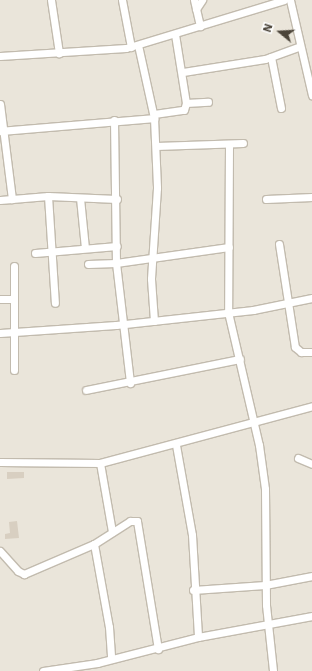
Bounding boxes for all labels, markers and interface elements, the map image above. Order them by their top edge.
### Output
north arrow [260,12,300,52]
text: N [261,22,276,34]

